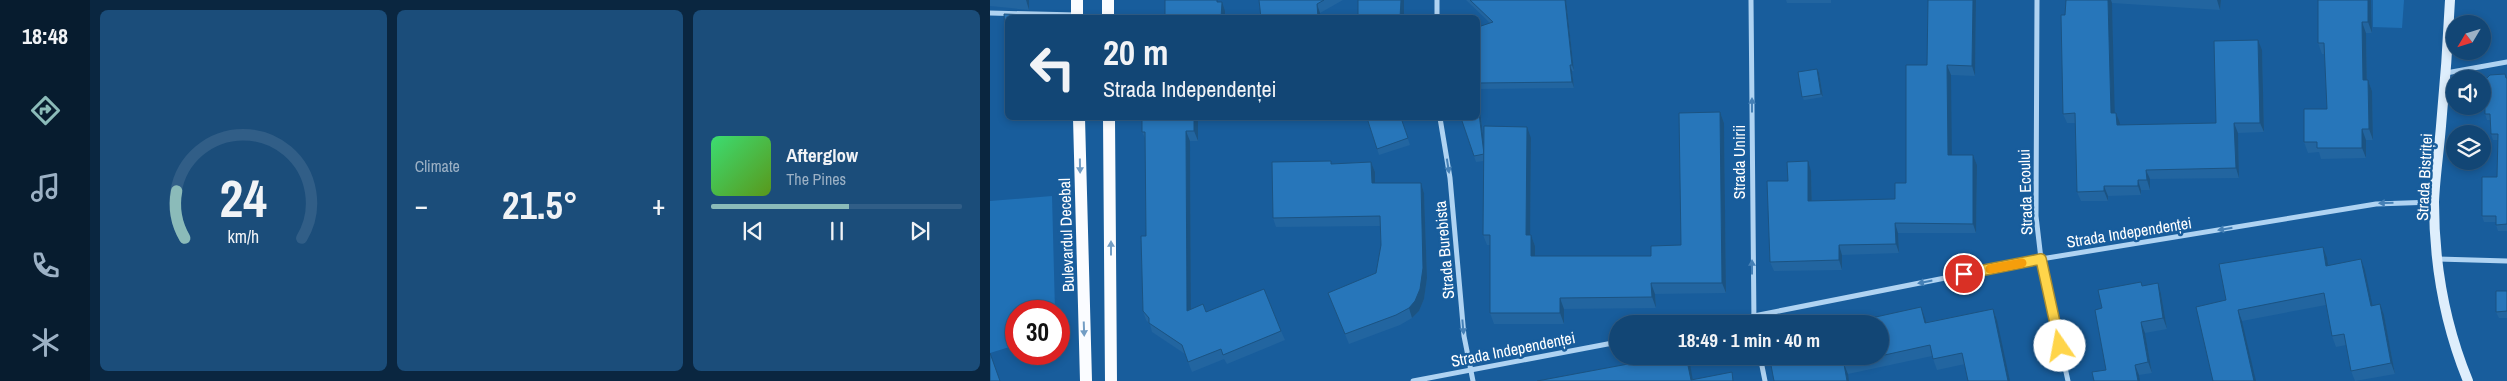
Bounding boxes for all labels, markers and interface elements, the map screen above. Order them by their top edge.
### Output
north arrow [2446,15,2491,60]
map controls [2446,15,2491,170]
text: 18:48 [22,21,68,51]
text: 20 m [1103,29,1168,76]
icon: left [1020,35,1085,100]
button: sound [2446,70,2491,115]
text: Strada Independenței [1103,74,1277,104]
icon: directions [28,93,63,128]
one-way arrow [1747,97,1755,113]
street label: Strada Unirii [1728,125,1750,199]
button: layers [2446,125,2491,170]
street label: Strada Bistriței [2411,133,2437,221]
text: Afterglow [786,142,858,168]
street label: Strada Ecoului [2013,149,2037,235]
text: Climate [415,155,460,177]
one-way arrow [1076,158,1084,174]
one-way arrow [1445,158,1453,174]
text: 24 [220,163,267,233]
text: The Pines [786,168,846,190]
icon: music [28,170,63,205]
street label: Bulevardul Decebal [1053,178,1079,292]
text: 21.5° [502,180,578,231]
text: − [415,186,428,224]
text: + [652,186,665,224]
street label: Strada Burebista [1429,199,1459,300]
one-way arrow [2377,200,2393,208]
street label: Strada Independenței [2065,211,2193,253]
icon: previous [739,217,767,245]
icon: pause [823,217,851,245]
icon: next [906,217,934,245]
text: km/h [227,225,259,249]
one-way arrow [2217,226,2233,234]
one-way arrow [1107,240,1115,256]
icon: phone [28,248,63,283]
pin [1943,253,1985,295]
one-way arrow [1748,259,1756,275]
icon: arrive [1950,260,1978,288]
one-way arrow [1917,278,1932,286]
speed limit sign: 30 [1005,300,1070,365]
position arrow [2033,319,2085,371]
one-way arrow [1459,320,1467,336]
one-way arrow [1081,321,1089,337]
icon: climate [28,325,63,360]
street label: Strada Independenței [1449,326,1577,372]
text: 18:49 · 1 min · 40 m [1678,327,1820,353]

